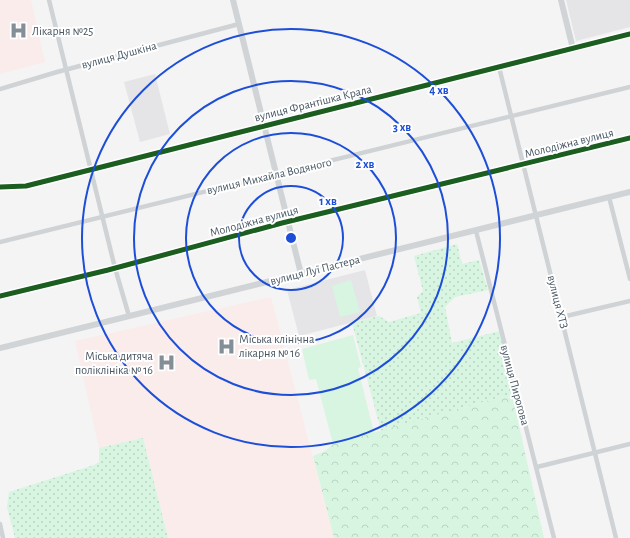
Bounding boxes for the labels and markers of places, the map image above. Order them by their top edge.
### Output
hospital icon: Лікарня №25 [9,21,29,41]
place label: Лікарня №25 [32,25,93,37]
centre of rings [284,231,298,245]
place label: Міська клінічна лікарня № 16 [239,333,315,359]
hospital icon: Міська клінічна лікарня № 16 [216,336,236,356]
place label: Міська дитяча поліклініка № 16 [75,350,154,376]
hospital icon: Міська дитяча поліклініка № 16 [156,353,176,373]

